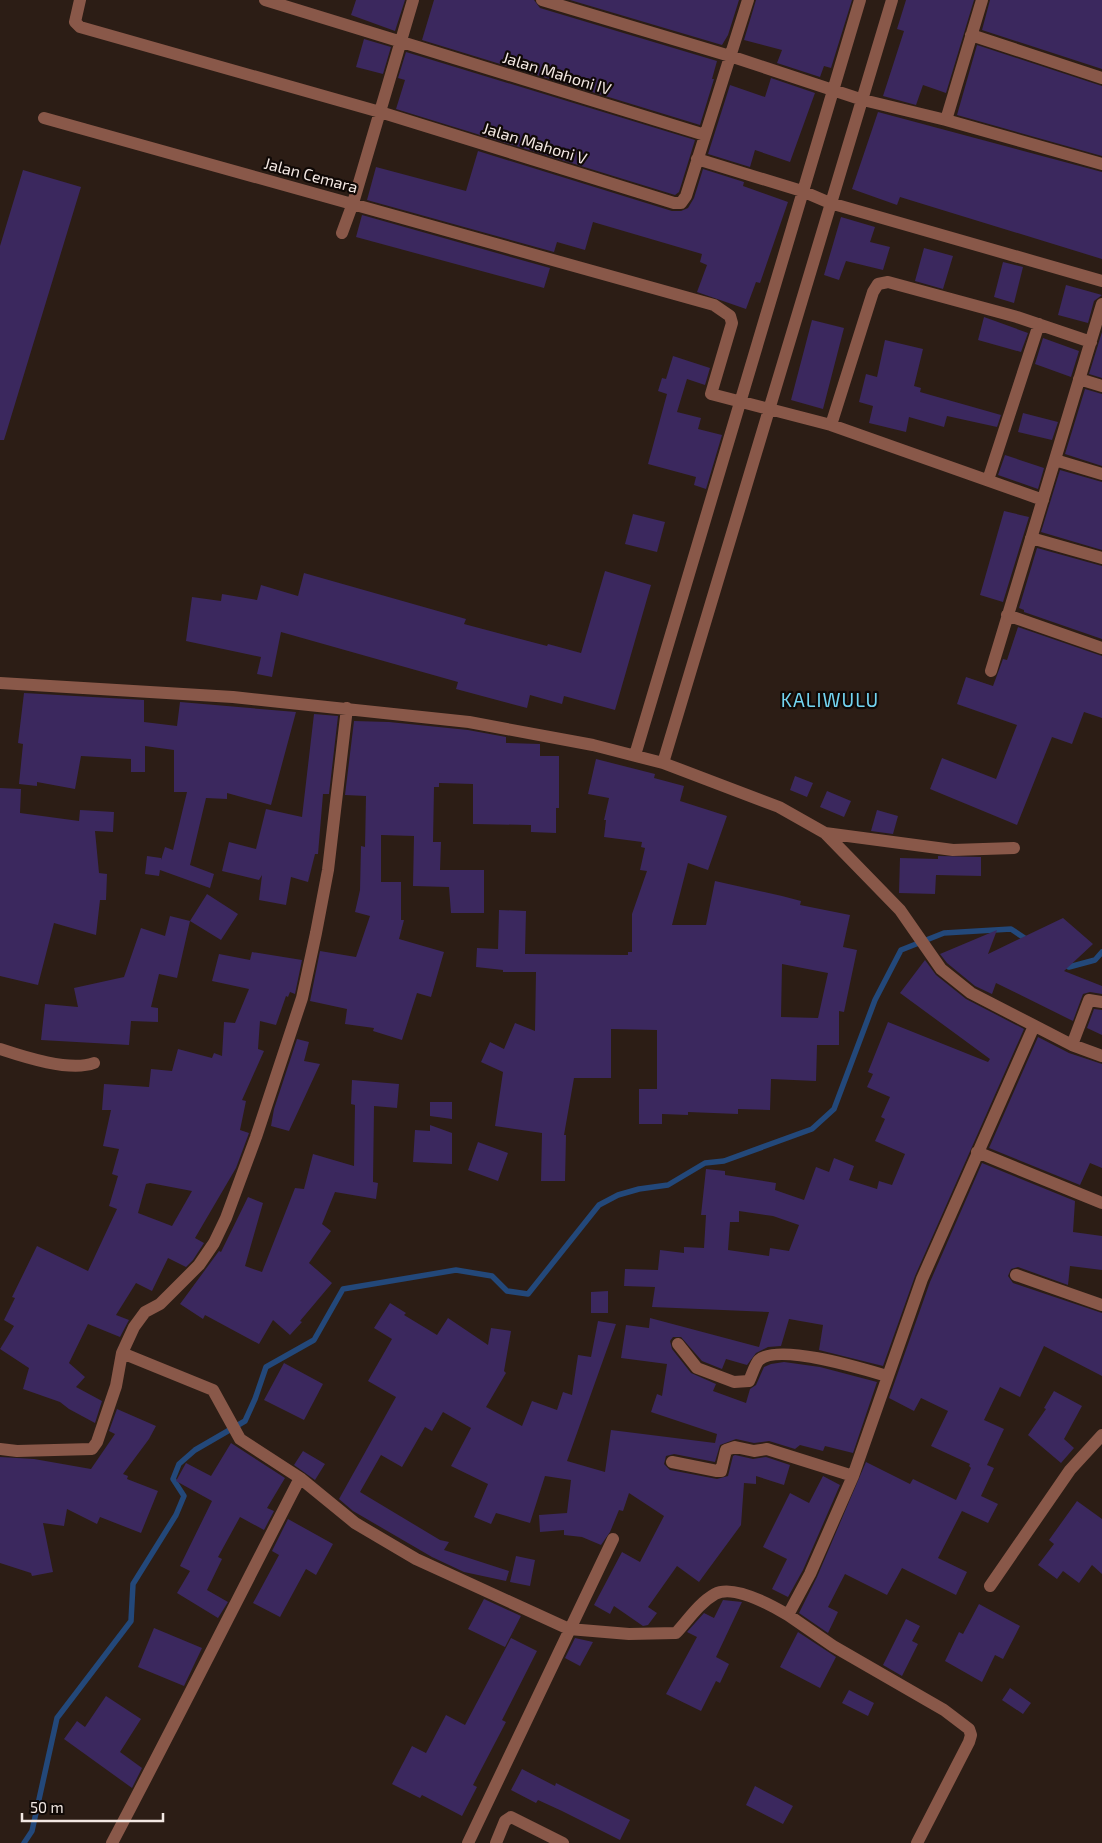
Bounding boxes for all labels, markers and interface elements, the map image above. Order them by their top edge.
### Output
street label: Jalan Mahoni IV [501,47,614,98]
street label: Jalan Mahoni V [481,118,590,167]
street label: Jalan Cemara [262,153,360,196]
district label: KALIWULU [781,688,879,711]
scale bar [22,1790,164,1822]
text: 50 m [30,1798,64,1816]

